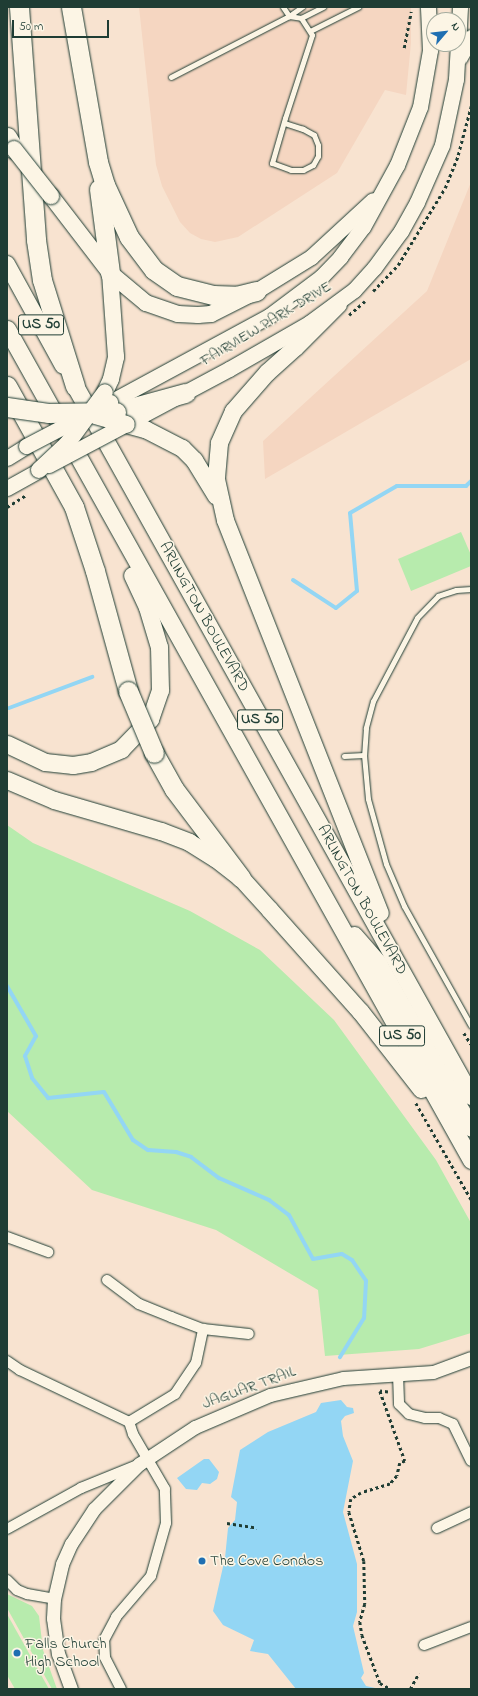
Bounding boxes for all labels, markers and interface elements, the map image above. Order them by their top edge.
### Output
scale bar [14,12,111,38]
north arrow [426,12,466,52]
text: 50 m [19,18,43,36]
text: N [447,20,465,34]
street label: FAIRVIEW PARK DRIVE [197,277,335,371]
road number: US 50 [18,312,64,338]
street label: ARLINGTON BOULEVARD [155,539,253,695]
road number: US 50 [237,707,283,733]
street label: ARLINGTON BOULEVARD [313,822,411,978]
road number: US 50 [379,1023,425,1049]
street label: JAGUAR TRAIL [200,1362,298,1414]
place label: The Cove Condos [210,1551,323,1571]
marker: The Cove Condos [197,1556,207,1566]
place label: Falls Church High School [25,1634,107,1672]
marker: Falls Church High School [12,1648,22,1658]

